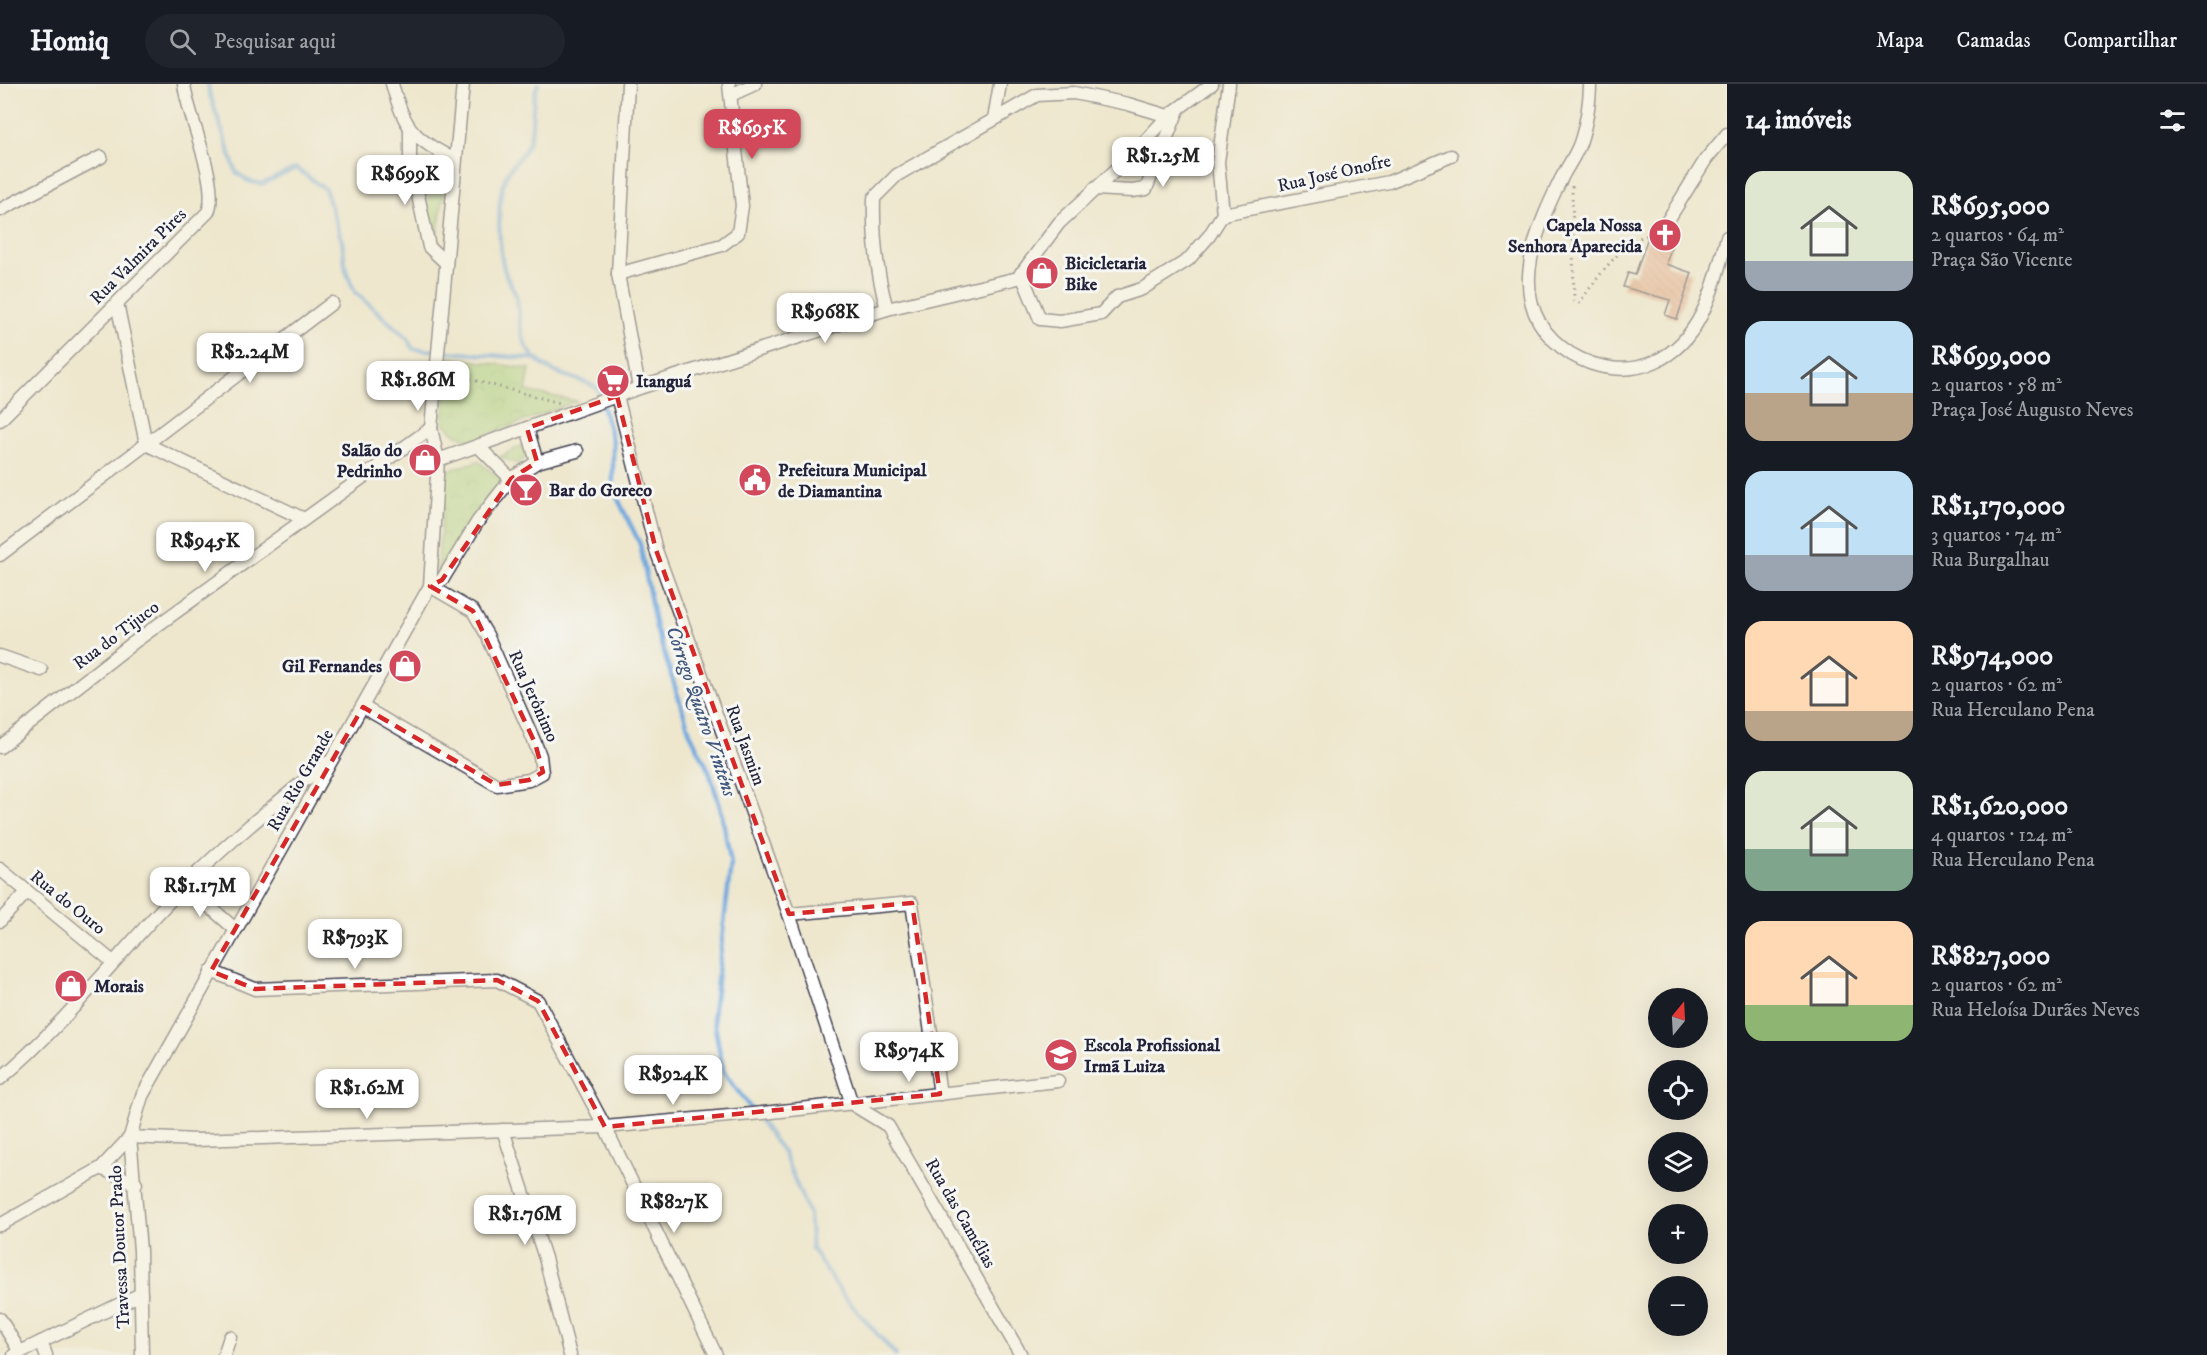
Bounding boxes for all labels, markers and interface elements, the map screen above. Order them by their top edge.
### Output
search box [145,14,565,68]
text: Homiq [30,24,109,59]
icon: search [166,25,199,58]
text: Pesquisar aqui [214,28,336,55]
text: Mapa [1876,28,1924,54]
text: Camadas [1957,28,2031,54]
text: Compartilhar [2064,28,2177,54]
text: 14 imóveis [1745,104,1851,137]
icon: filters [2156,104,2189,137]
pin: R$695K [703,109,801,160]
text: R$695K [718,116,786,141]
pin: R$1.25M [1108,137,1218,188]
text: R$1.25M [1126,144,1200,169]
street label: Rua José Onofre [1275,150,1393,198]
pin: R$699K [356,155,454,206]
text: R$699K [371,162,439,187]
text: R$695,000 [1931,190,2050,223]
icon: home [1793,195,1865,267]
street label: Rua Valmira Pires [86,204,191,309]
place label: Capela Nossa Senhora Aparecida [1508,215,1642,258]
church icon: Capela Nossa Senhora Aparecida [1647,217,1683,253]
text: 2 quartos · 64 m² [1931,223,2064,248]
text: Praça São Vicente [1931,248,2073,273]
place label: Bicicletaria Bike [1065,253,1147,296]
shop icon: Bicicletaria Bike [1024,255,1060,291]
pin: R$968K [776,293,874,344]
text: R$968K [791,300,859,325]
pin: R$2.24M [195,333,305,384]
text: R$2.24M [211,340,289,365]
text: R$699,000 [1931,340,2051,373]
icon: home [1793,345,1865,417]
pin: R$1.86M [363,361,473,412]
supermarket icon: Itanguá [595,363,631,399]
text: R$1.86M [381,368,456,393]
place label: Itanguá [636,371,691,393]
text: 2 quartos · 58 m² [1931,373,2062,398]
text: Praça José Augusto Neves [1931,398,2133,423]
place label: Salão do Pedrinho [336,440,402,483]
shop icon: Salão do Pedrinho [407,442,443,478]
place label: Prefeitura Municipal de Diamantina [778,460,927,503]
public building icon: Prefeitura Municipal de Diamantina [737,462,773,498]
bar icon: Bar do Goreco [508,472,544,508]
place label: Bar do Goreco [549,480,652,502]
text: R$1,170,000 [1931,490,2065,523]
icon: home [1793,495,1865,567]
pin: R$945K [156,522,254,573]
text: 3 quartos · 74 m² [1931,523,2061,548]
text: R$945K [170,529,240,554]
text: Rua Burgalhau [1931,548,2049,573]
street label: Rua do Tijuco [69,596,164,675]
water label: Córrego Quatro Vinténs [660,623,742,801]
text: R$974,000 [1931,640,2053,673]
icon: home [1793,645,1865,717]
street label: Rua Jerônimo [503,647,563,746]
shop icon: Gil Fernandes [387,648,423,684]
place label: Gil Fernandes [282,656,382,678]
text: 2 quartos · 62 m² [1931,673,2062,698]
text: Rua Herculano Pena [1931,698,2095,723]
street label: Rua Jasmim [720,702,770,789]
street label: Rua Rio Grande [263,726,339,835]
text: R$1,620,000 [1931,790,2068,823]
icon: home [1793,795,1865,867]
text: 4 quartos · 124 m² [1931,823,2072,848]
text: Rua Herculano Pena [1931,848,2095,873]
street label: Rua do Ouro [25,866,110,940]
pin: R$1.17M [145,867,255,918]
text: R$1.17M [164,874,236,899]
pin: R$793K [306,919,404,970]
text: R$793K [322,926,388,951]
text: R$827,000 [1931,940,2050,973]
icon: home [1793,945,1865,1017]
shop icon: Morais [53,968,89,1004]
text: 2 quartos · 62 m² [1931,973,2062,998]
place label: Morais [94,976,144,998]
north arrow [1648,988,1708,1048]
map controls [1648,988,1708,1336]
text: Rua Heloísa Durães Neves [1931,998,2140,1023]
pin: R$974K [860,1032,958,1083]
place label: Escola Profissional Irmã Luiza [1084,1035,1221,1078]
school or university icon: Escola Profissional Irmã Luiza [1043,1037,1079,1073]
text: R$974K [874,1039,944,1064]
pin: R$924K [624,1055,722,1106]
button: locate [1648,1060,1708,1120]
text: R$924K [638,1062,708,1087]
pin: R$1.62M [312,1069,422,1120]
text: R$1.62M [330,1076,404,1101]
button: layers [1648,1132,1708,1192]
street label: Rua das Camélias [920,1155,1000,1272]
street label: Travessa Doutor Prado [105,1165,135,1329]
pin: R$827K [625,1183,723,1234]
text: R$827K [640,1190,708,1215]
pin: R$1.76M [470,1195,580,1246]
text: R$1.76M [488,1202,562,1227]
button: + [1648,1204,1708,1264]
button: − [1648,1276,1708,1336]

